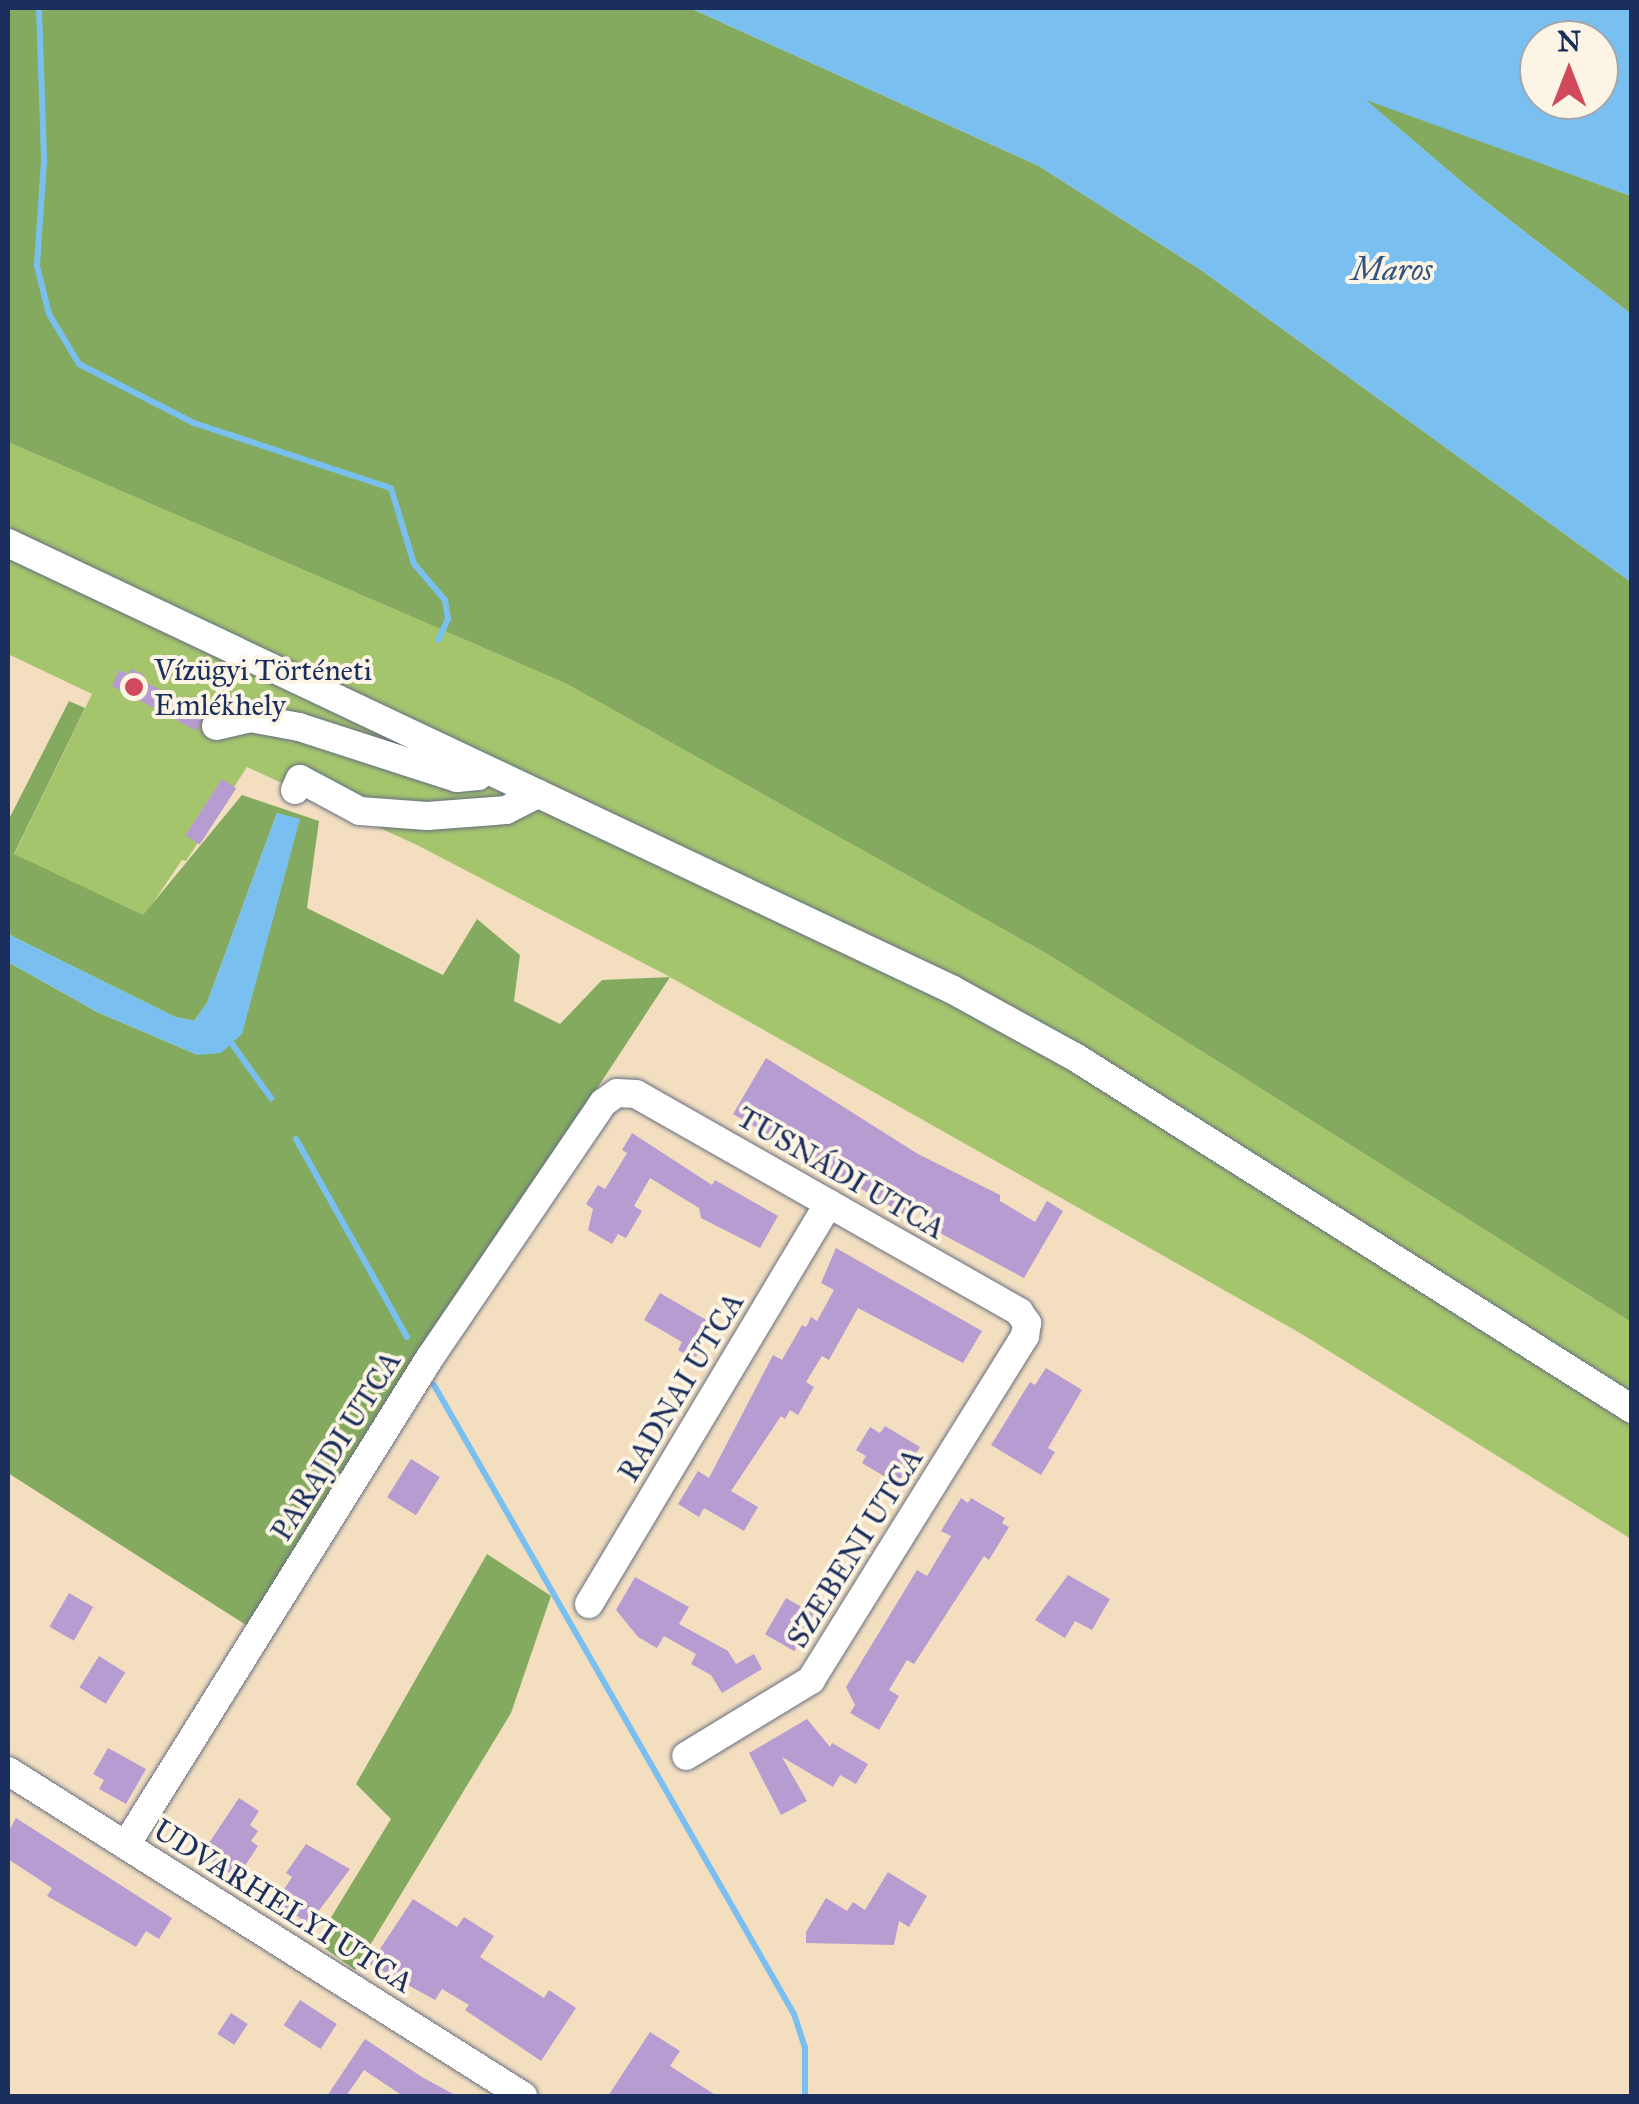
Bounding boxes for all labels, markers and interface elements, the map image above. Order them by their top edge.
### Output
north arrow [1519,20,1619,120]
text: N [1557,24,1581,59]
water label: Maros [1351,251,1433,289]
place label: Vízügyi Történeti Emlékhely [154,652,372,722]
marker: Vízügyi Történeti Emlékhely [123,676,145,698]
street label: TUSNÁDI UTCA [731,1099,951,1247]
street label: RADNAI UTCA [610,1286,752,1488]
street label: PARAJDI UTCA [263,1345,409,1547]
street label: SZEBENI UTCA [779,1442,931,1654]
street label: UDVARHELYI UTCA [147,1811,419,2001]

